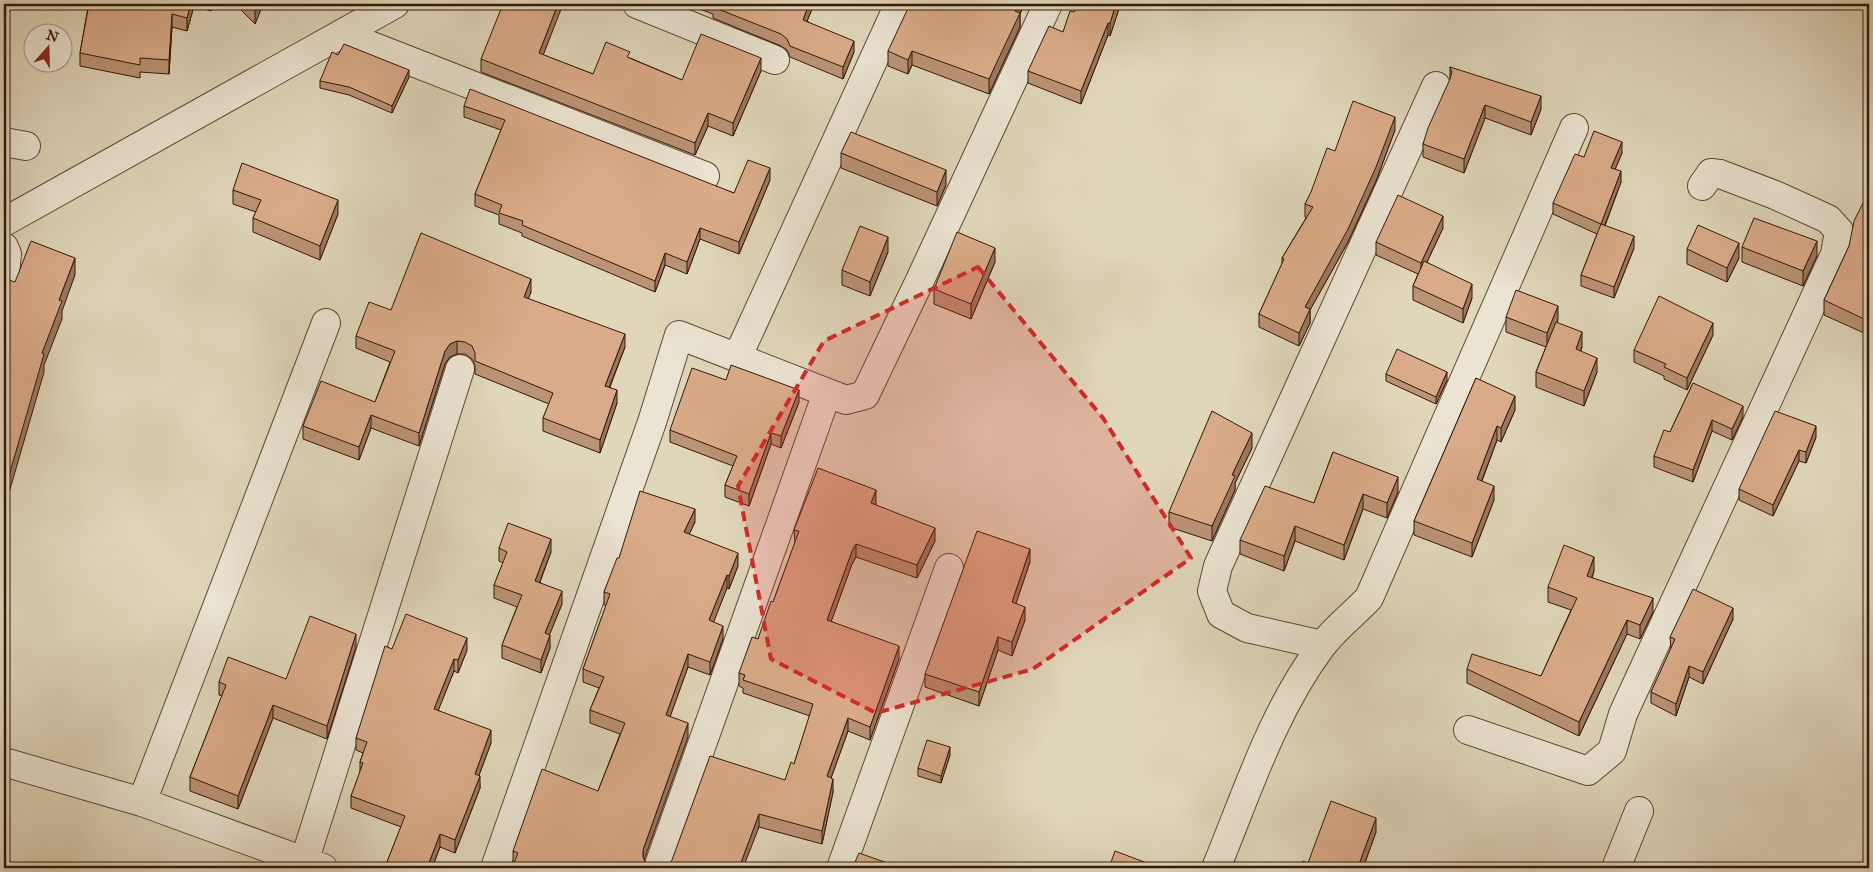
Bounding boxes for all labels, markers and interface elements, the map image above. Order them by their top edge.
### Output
north arrow [22,22,72,72]
text: N [44,26,61,46]

